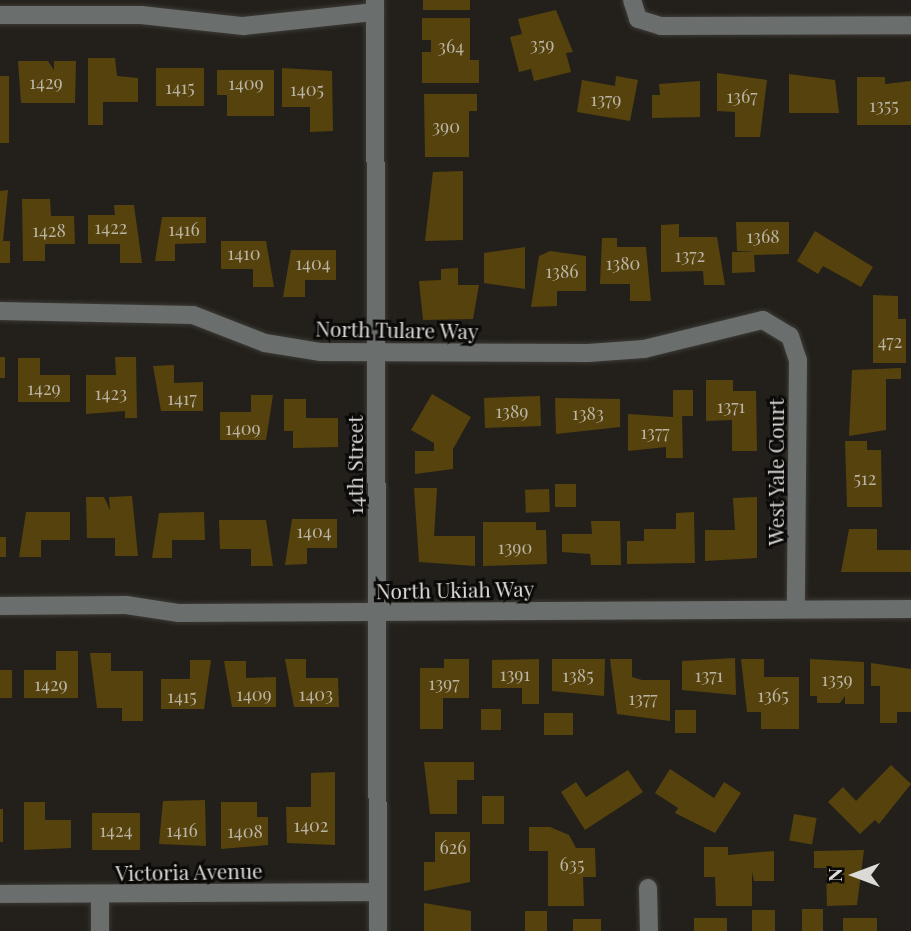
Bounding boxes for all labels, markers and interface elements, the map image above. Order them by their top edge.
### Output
house number: 359 [530,33,554,55]
house number: 364 [438,35,464,57]
house number: 1429 [29,71,63,93]
house number: 1409 [228,72,264,94]
house number: 1415 [165,76,195,98]
house number: 1405 [290,78,324,100]
house number: 1367 [726,85,758,107]
house number: 1379 [591,88,621,110]
house number: 1355 [869,94,899,116]
house number: 390 [432,115,460,137]
house number: 1422 [95,216,127,238]
house number: 1416 [168,218,200,240]
house number: 1428 [32,219,66,241]
house number: 1368 [746,225,780,247]
house number: 1410 [227,242,261,264]
house number: 1372 [675,244,705,266]
house number: 1404 [295,252,331,274]
house number: 1380 [606,252,640,274]
house number: 1386 [545,260,579,282]
street label: North Tulare Way [315,315,479,343]
house number: 472 [878,330,902,352]
house number: 1429 [27,377,61,399]
house number: 1423 [95,382,127,404]
house number: 1417 [167,387,197,409]
house number: 1371 [717,395,745,417]
street label: West Yale Court [762,398,788,546]
house number: 1389 [496,400,528,422]
house number: 1383 [572,402,604,424]
street label: 14th Street [341,415,367,515]
house number: 1409 [225,417,261,439]
house number: 1377 [640,421,670,443]
house number: 512 [854,467,876,489]
house number: 1404 [296,520,332,542]
house number: 1390 [498,536,532,558]
street label: North Ukiah Way [375,575,535,603]
house number: 1391 [500,663,530,685]
house number: 1385 [562,664,594,686]
house number: 1371 [695,664,723,686]
house number: 1359 [821,668,853,690]
house number: 1397 [429,672,459,694]
house number: 1429 [34,673,68,695]
house number: 1409 [236,683,272,705]
house number: 1403 [299,683,333,705]
house number: 1365 [757,684,789,706]
house number: 1415 [167,685,197,707]
house number: 1377 [628,687,658,709]
house number: 1402 [294,814,328,836]
house number: 1424 [99,819,133,841]
house number: 1416 [166,819,198,841]
house number: 1408 [227,820,263,842]
house number: 626 [439,836,467,858]
north arrow [820,840,890,910]
house number: 635 [560,853,584,875]
street label: Victoria Avenue [115,857,263,885]
text: N [821,868,847,882]

